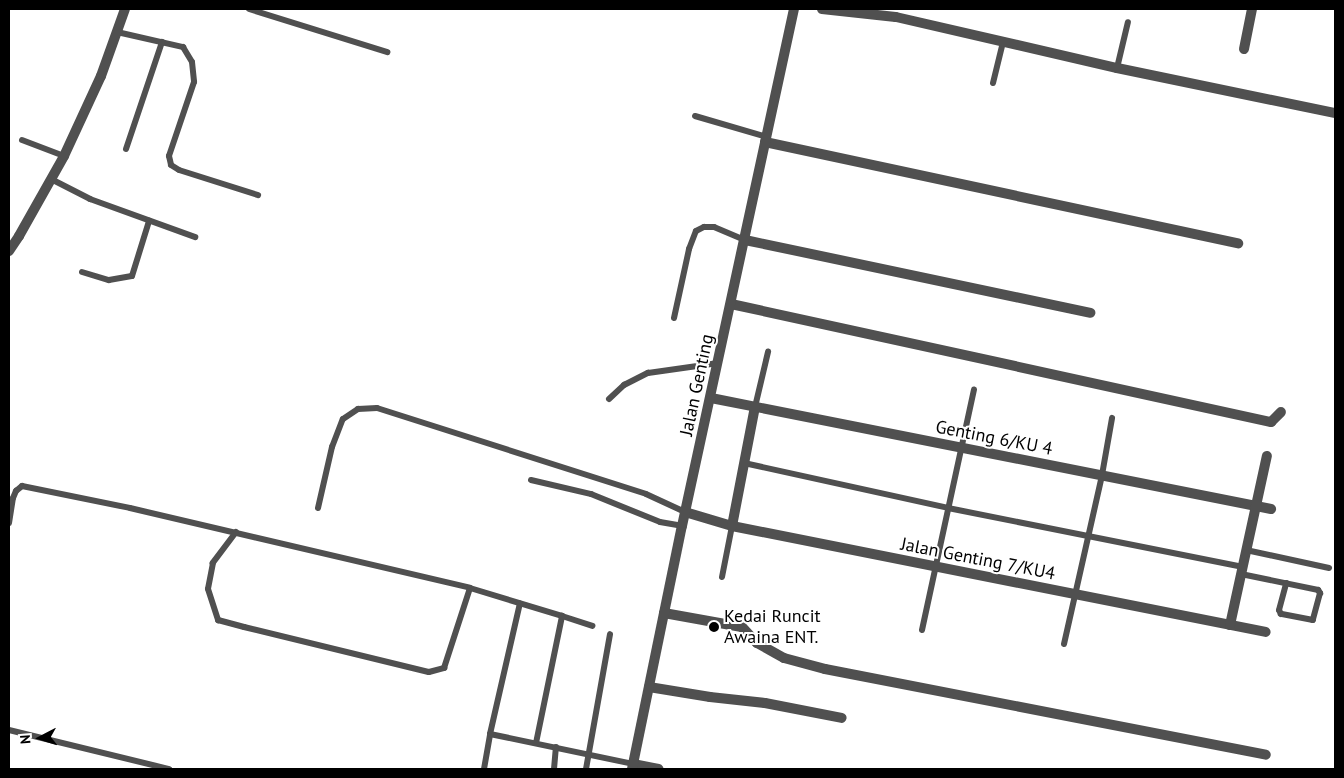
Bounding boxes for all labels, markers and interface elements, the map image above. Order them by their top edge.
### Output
street label: Jalan Genting [676,332,718,438]
street label: Genting 6/KU 4 [934,416,1054,460]
street label: Jalan Genting 7/KU4 [899,533,1057,585]
place label: Kedai Runcit Awaina ENT. [724,606,821,649]
marker: Kedai Runcit Awaina ENT. [708,621,720,633]
north arrow [15,713,65,763]
text: N [16,734,34,745]

